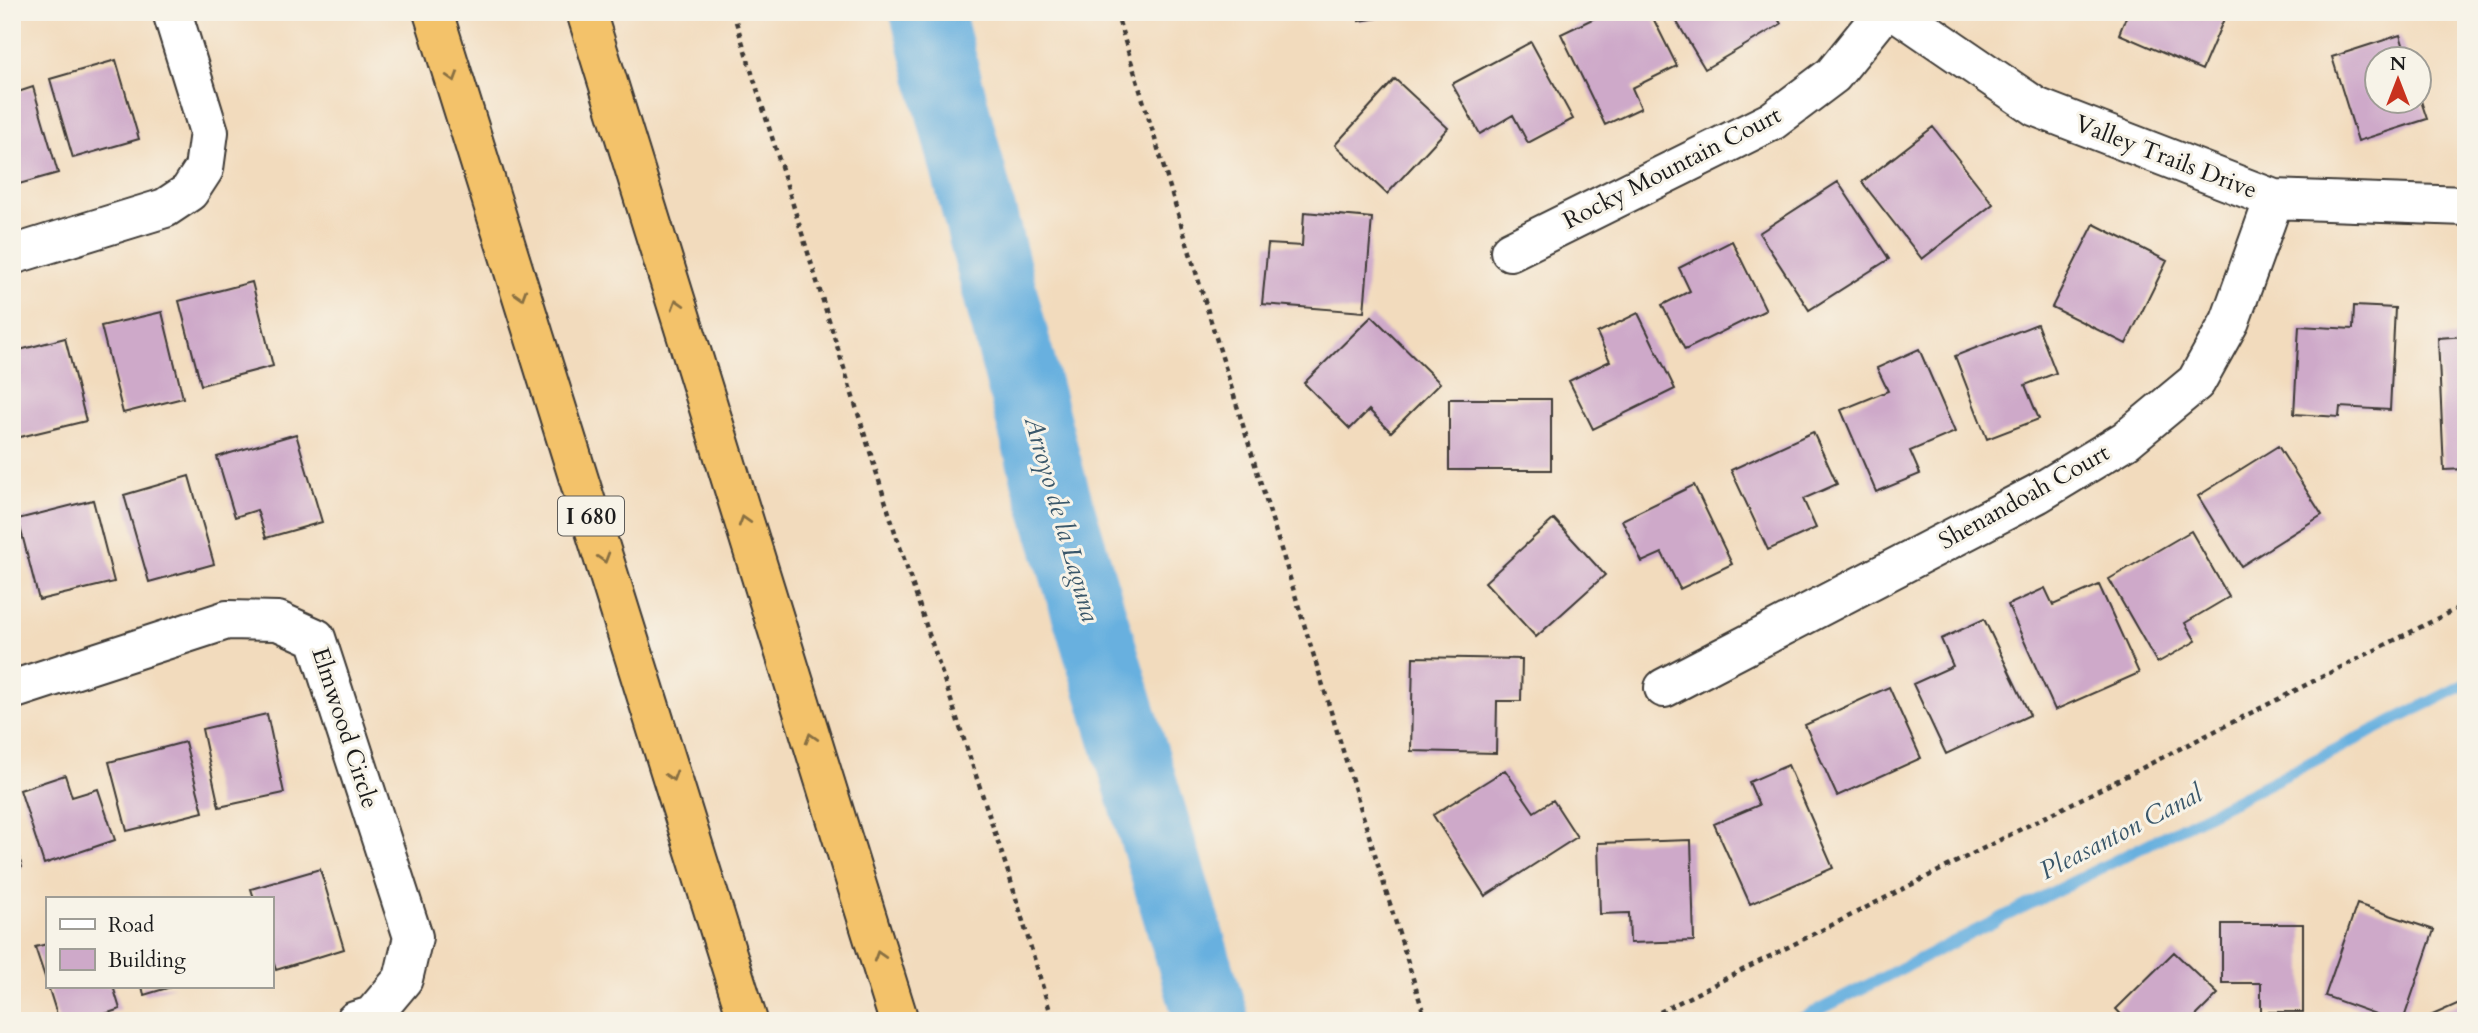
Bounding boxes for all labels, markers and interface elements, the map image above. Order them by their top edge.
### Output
north arrow [2362,46,2432,116]
text: N [2390,51,2407,77]
one-way arrow [445,71,460,83]
street label: Rocky Mountain Court [1557,99,1787,237]
street label: Valley Trails Drive [2070,107,2262,207]
one-way arrow [513,288,528,300]
one-way arrow [670,298,685,310]
water label: Arroyo de la Laguna [1016,411,1108,626]
street label: Shenandoah Court [1933,436,2116,558]
road number: I 680 [558,496,624,536]
one-way arrow [738,515,752,528]
one-way arrow [595,552,610,564]
street label: Elmwood Circle [303,643,387,813]
one-way arrow [805,733,820,745]
one-way arrow [663,769,678,781]
water label: Pleasanton Canal [2034,775,2209,888]
legend [46,897,273,988]
text: Road [108,911,154,940]
text: Building [108,946,186,975]
one-way arrow [872,950,887,962]

